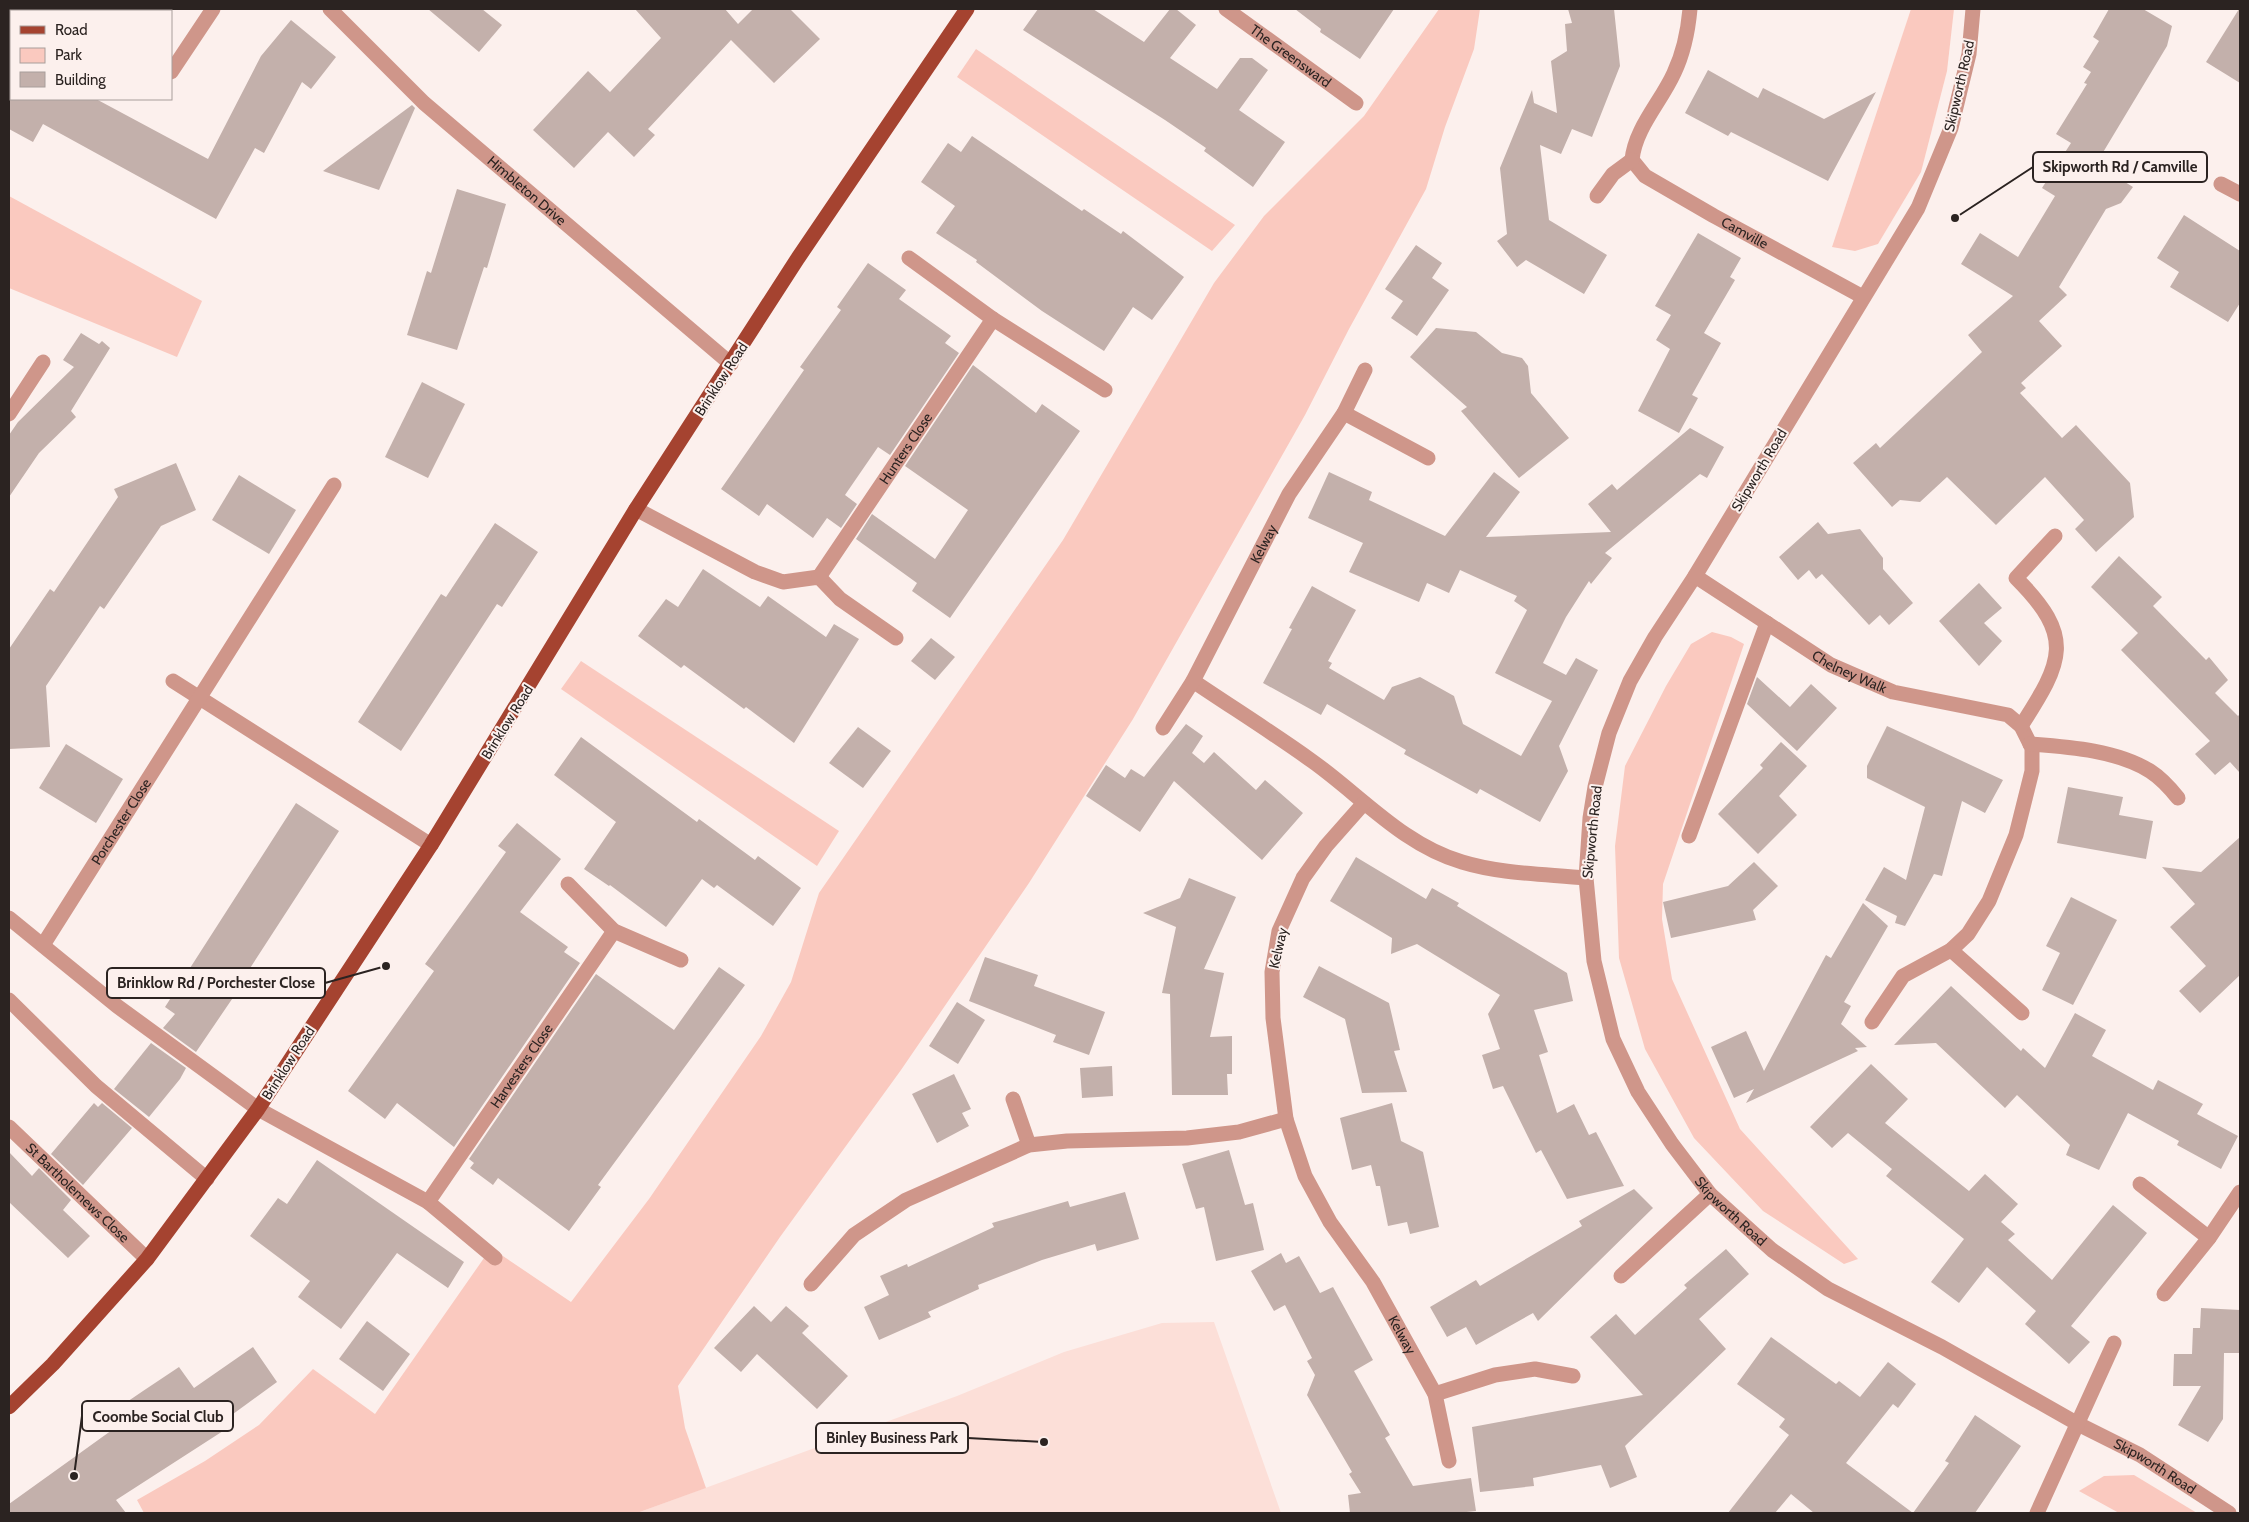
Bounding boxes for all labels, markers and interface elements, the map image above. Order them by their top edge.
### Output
legend [10,10,172,100]
text: Road [55,21,88,39]
street label: The Greensward [1247,21,1335,91]
street label: Skipworth Road [1940,39,1978,133]
text: Park [55,46,82,64]
text: Building [55,71,106,89]
street label: Himbleton Drive [484,152,570,229]
callout: Skipworth Rd / Camville [2033,152,2207,182]
text: Skipworth Rd / Camville [2043,158,2198,176]
street label: Camville [1718,213,1771,253]
street label: Brinklow Road [690,339,752,419]
street label: Hunters Close [875,409,936,488]
street label: Skipworth Road [1727,425,1791,515]
street label: Kelway [1246,521,1281,566]
street label: Chelney Walk [1809,646,1890,697]
street label: Brinklow Road [477,681,537,763]
street label: Porchester Close [87,775,155,868]
street label: Skipworth Road [1578,785,1606,879]
street label: Kelway [1265,926,1291,970]
callout: Brinklow Rd / Porchester Close [107,968,325,998]
text: Brinklow Rd / Porchester Close [117,974,315,992]
street label: Harvesters Close [486,1020,557,1112]
street label: Brinklow Road [257,1023,319,1103]
street label: St Bartholemews Close [22,1139,133,1246]
street label: Skipworth Road [1691,1173,1770,1250]
street label: Kelway [1384,1312,1420,1357]
callout: Coombe Social Club [82,1401,233,1431]
text: Coombe Social Club [92,1408,224,1426]
callout: Binley Business Park [816,1423,968,1453]
text: Binley Business Park [826,1429,959,1447]
street label: Skipworth Road [2111,1434,2199,1498]

